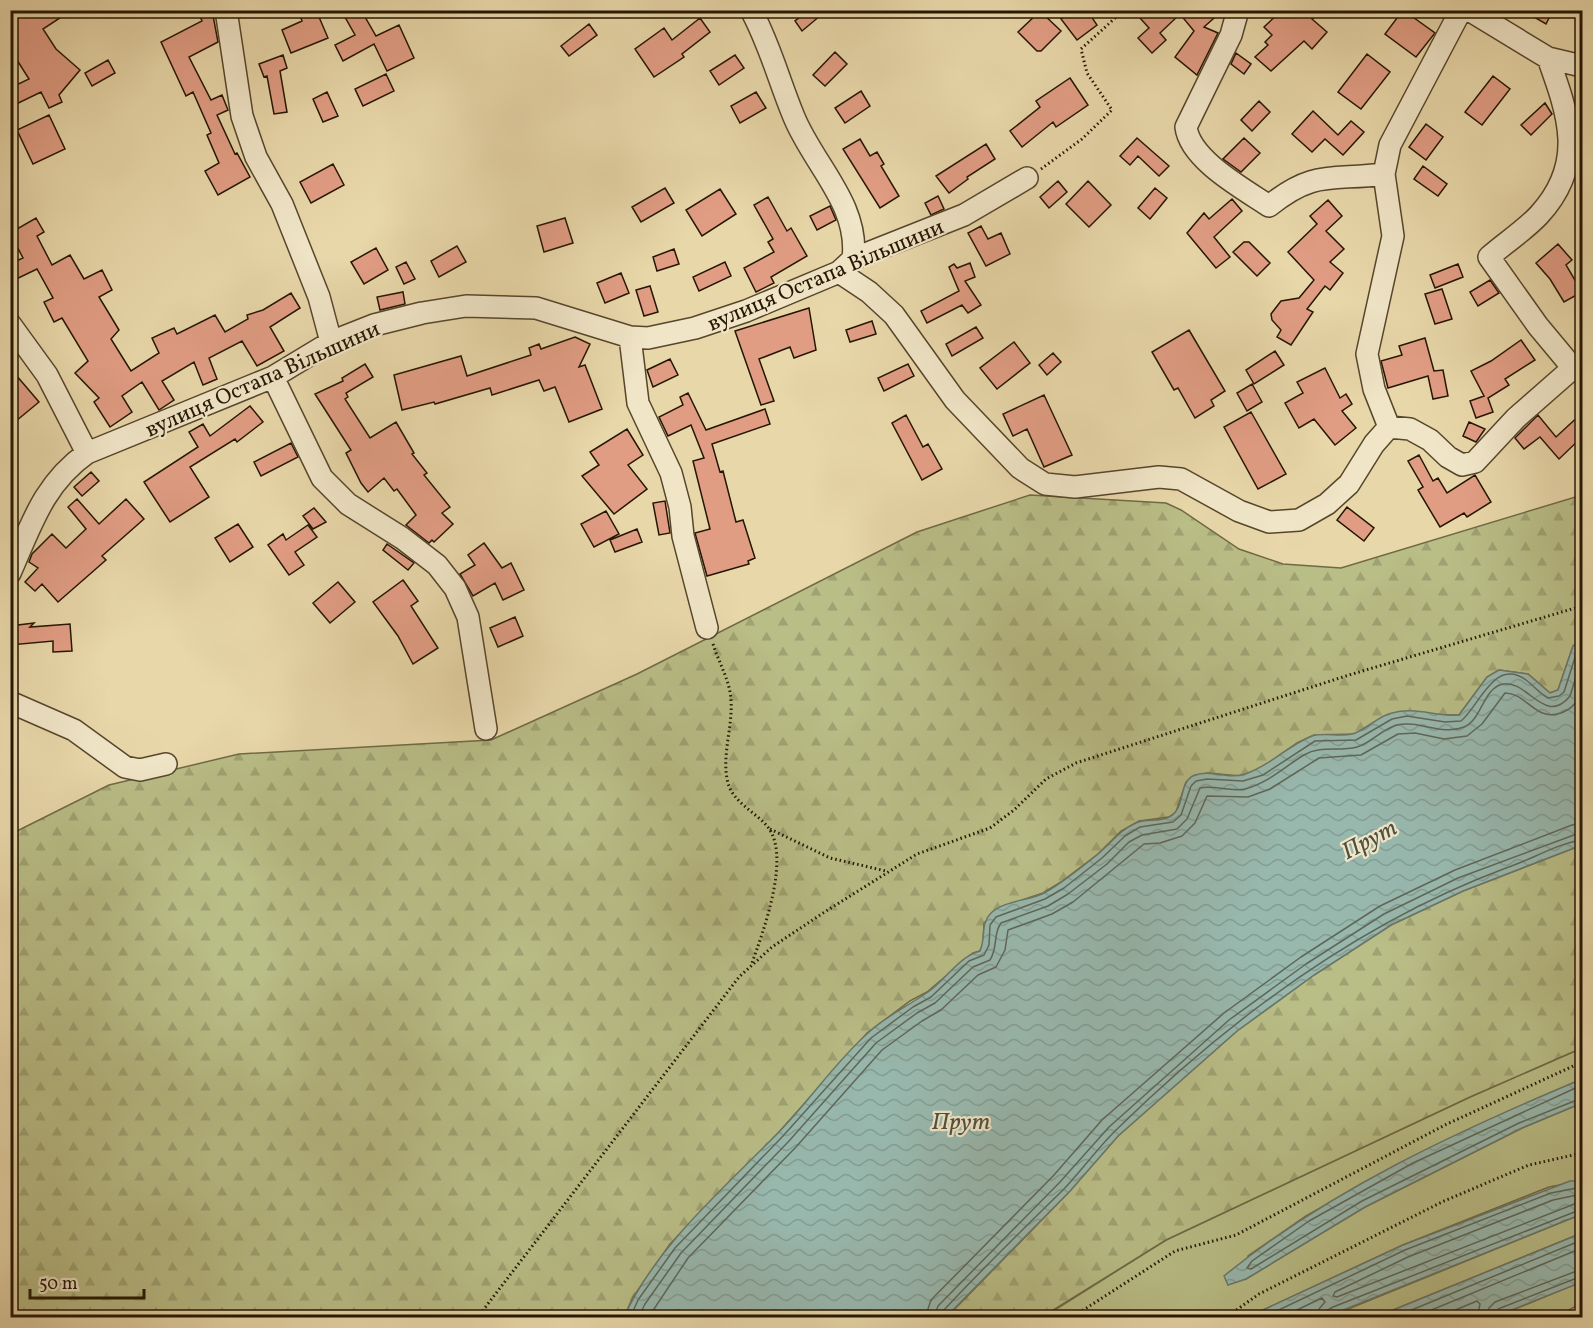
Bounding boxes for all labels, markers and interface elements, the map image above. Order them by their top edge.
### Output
street label: вулиця Остапа Вільшини [703,212,949,340]
street label: вулиця Остапа Вільшини [141,314,385,446]
water label: Прут [1336,812,1404,869]
water label: Прут [932,1106,990,1140]
scale bar [30,1262,144,1300]
text: 50 m [39,1272,78,1297]

